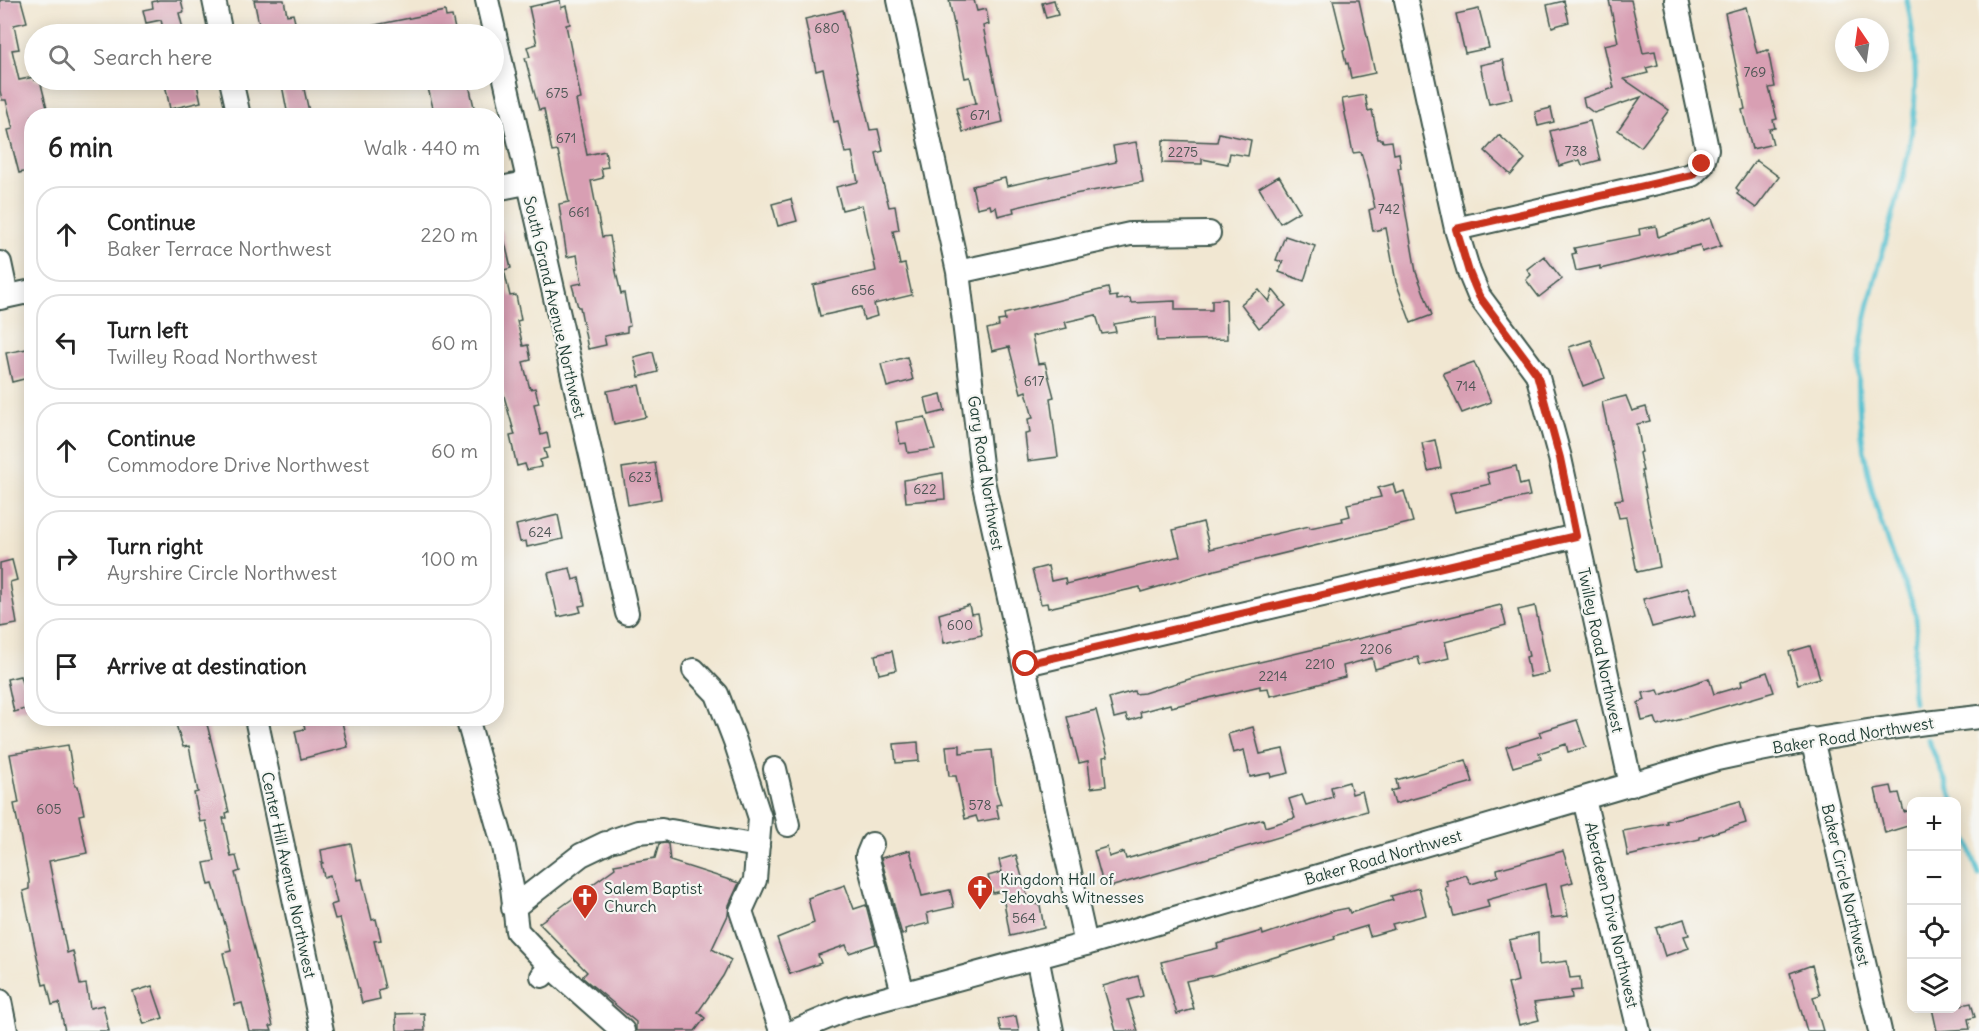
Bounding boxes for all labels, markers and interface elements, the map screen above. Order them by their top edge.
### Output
north arrow [1835,18,1889,72]
house number: 680 [814,19,840,37]
search box [24,24,504,90]
icon: search [45,41,78,74]
text: Search here [93,43,212,71]
house number: 769 [1744,63,1766,81]
house number: 675 [546,84,569,102]
house number: 671 [970,106,990,124]
house number: 671 [556,129,576,147]
text: 6 min [48,131,113,164]
text: Walk · 440 m [364,135,480,160]
house number: 738 [1565,142,1587,160]
house number: 2275 [1168,143,1198,161]
route end [1688,150,1714,176]
street label: South Grand Avenue Northwest [520,194,590,421]
house number: 742 [1378,200,1400,218]
house number: 661 [568,203,590,221]
text: Continue [107,208,196,236]
icon: ahead [50,218,83,251]
text: 220 m [421,222,478,247]
text: Baker Terrace Northwest [107,236,331,261]
house number: 656 [851,281,875,299]
text: Turn left [107,316,188,344]
icon: left [50,326,83,359]
text: 60 m [431,330,478,355]
text: Twilley Road Northwest [107,344,317,369]
house number: 617 [1024,372,1044,390]
house number: 714 [1456,377,1476,395]
street label: Gary Road Northwest [964,394,1008,552]
text: Continue [107,424,196,452]
icon: ahead [50,434,83,467]
text: 60 m [431,438,478,463]
text: Commodore Drive Northwest [107,452,369,477]
house number: 623 [628,468,652,486]
house number: 622 [913,480,937,498]
house number: 624 [528,523,552,541]
text: Turn right [107,532,203,560]
icon: right [50,542,83,575]
text: 100 m [421,546,478,571]
text: Ayrshire Circle Northwest [107,560,337,585]
street label: Twilley Road Northwest [1574,566,1628,735]
house number: 600 [947,616,973,634]
house number: 2206 [1360,640,1392,658]
icon: arrive [50,650,83,683]
route start [1012,650,1038,676]
text: Arrive at destination [107,652,307,680]
house number: 2210 [1305,655,1335,673]
house number: 2214 [1259,667,1288,685]
street label: Baker Road Northwest [1771,712,1936,758]
street label: Center Hill Avenue Northwest [257,770,321,981]
house number: 578 [969,796,991,814]
map controls [1907,797,1961,1013]
button: + [1907,797,1961,851]
house number: 605 [36,800,62,818]
street label: Baker Circle Northwest [1818,802,1875,969]
street label: Aberdeen Drive Northwest [1581,820,1643,1010]
street label: Baker Road Northwest [1302,825,1465,889]
button: − [1907,851,1961,905]
place label: Kingdom Hall of Jehovahs Witnesses [1000,869,1144,907]
church icon: Kingdom Hall of Jehovahs Witnesses [965,873,995,911]
place label: Salem Baptist Church [604,878,703,916]
church icon: Salem Baptist Church [570,882,600,920]
button: locate [1907,905,1961,959]
house number: 564 [1012,909,1036,927]
button: layers [1907,959,1961,1013]

